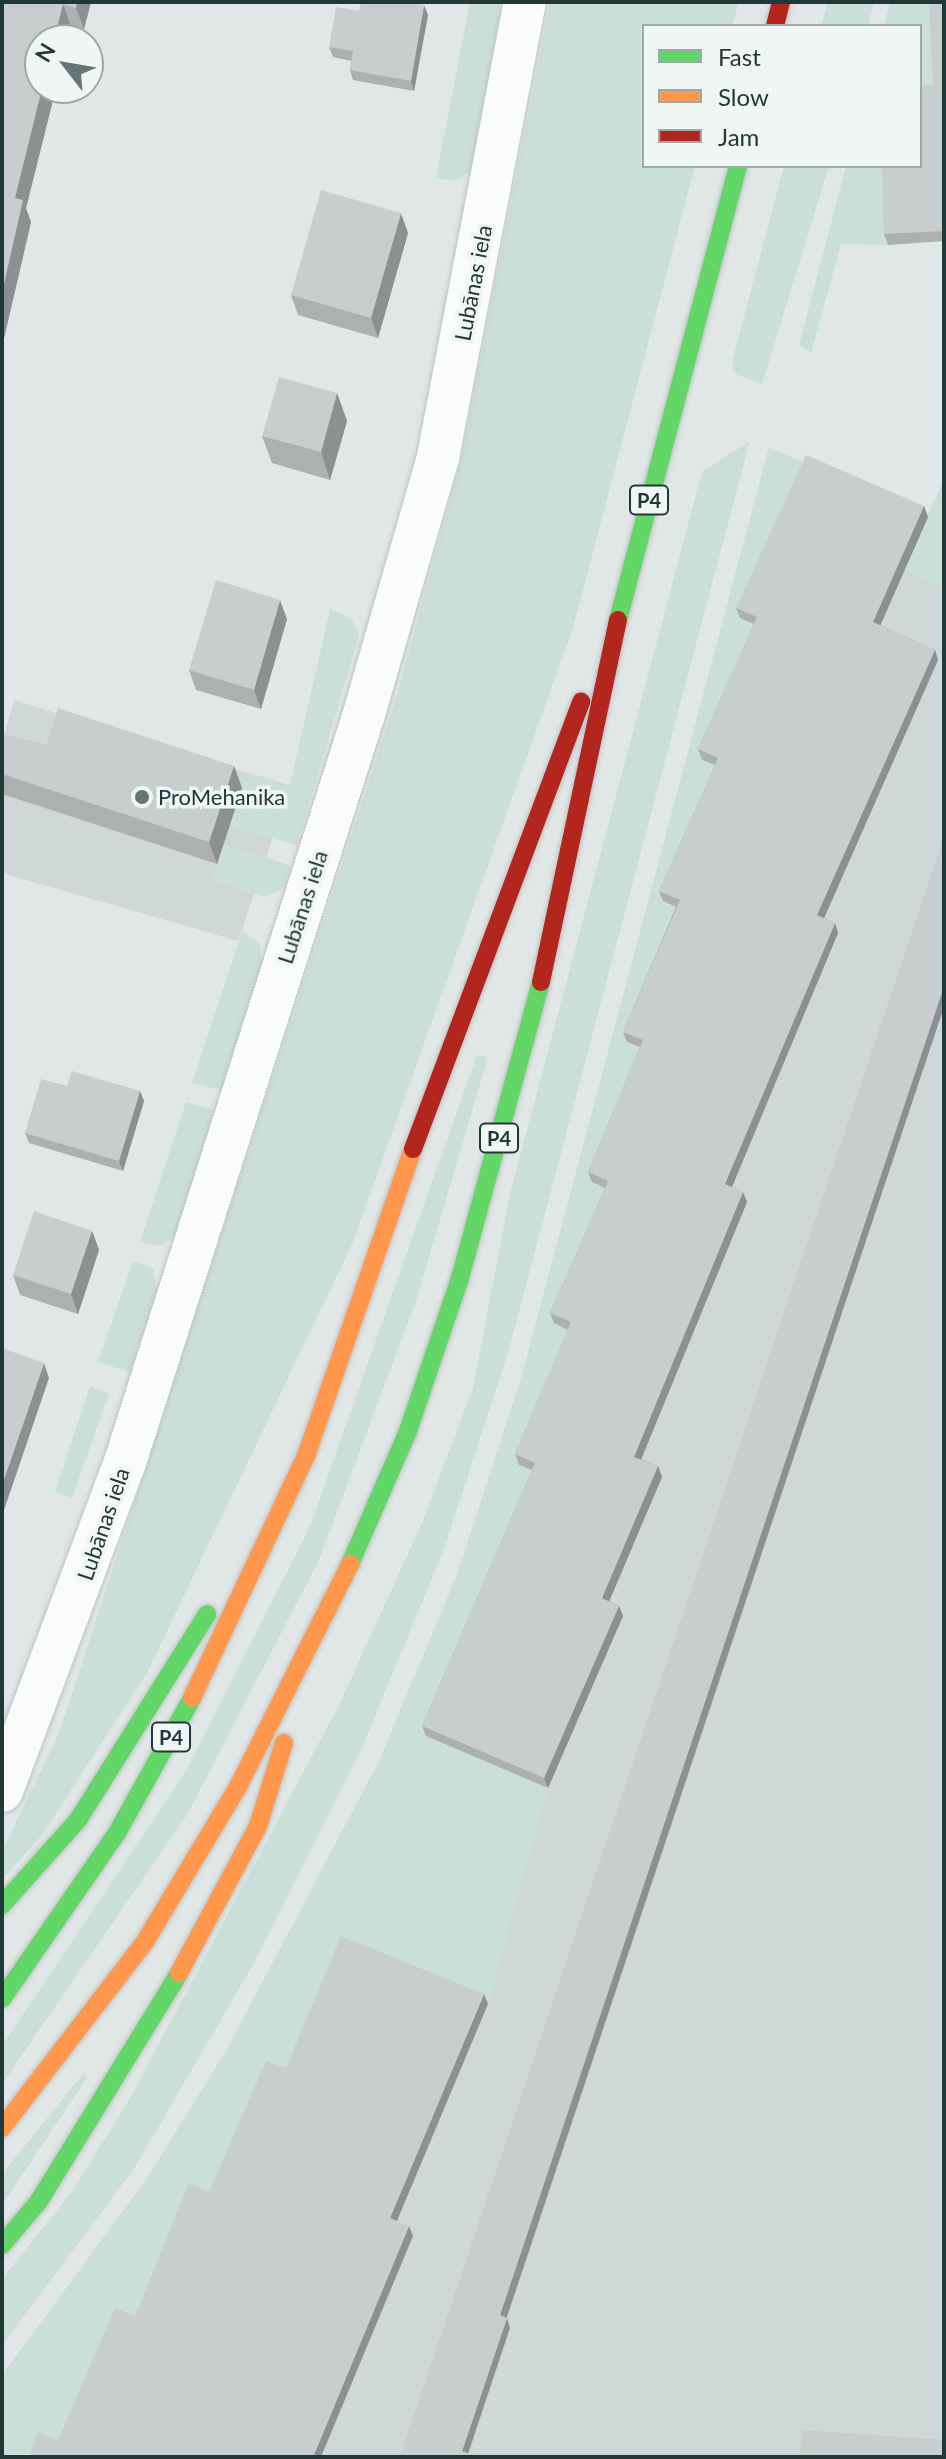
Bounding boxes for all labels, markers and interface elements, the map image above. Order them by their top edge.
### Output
north arrow [24,24,104,104]
legend [642,24,922,168]
text: N [29,38,61,67]
text: Fast [718,42,761,71]
text: Slow [718,82,769,111]
text: Jam [718,122,759,151]
street label: Lubānas iela [449,223,497,343]
road number: P4 [629,484,669,516]
place label: ProMehanika [158,784,285,810]
marker: ProMehanika [133,788,151,806]
street label: Lubānas iela [271,847,333,967]
road number: P4 [479,1122,519,1154]
street label: Lubānas iela [71,1464,135,1584]
road number: P4 [151,1721,191,1753]

